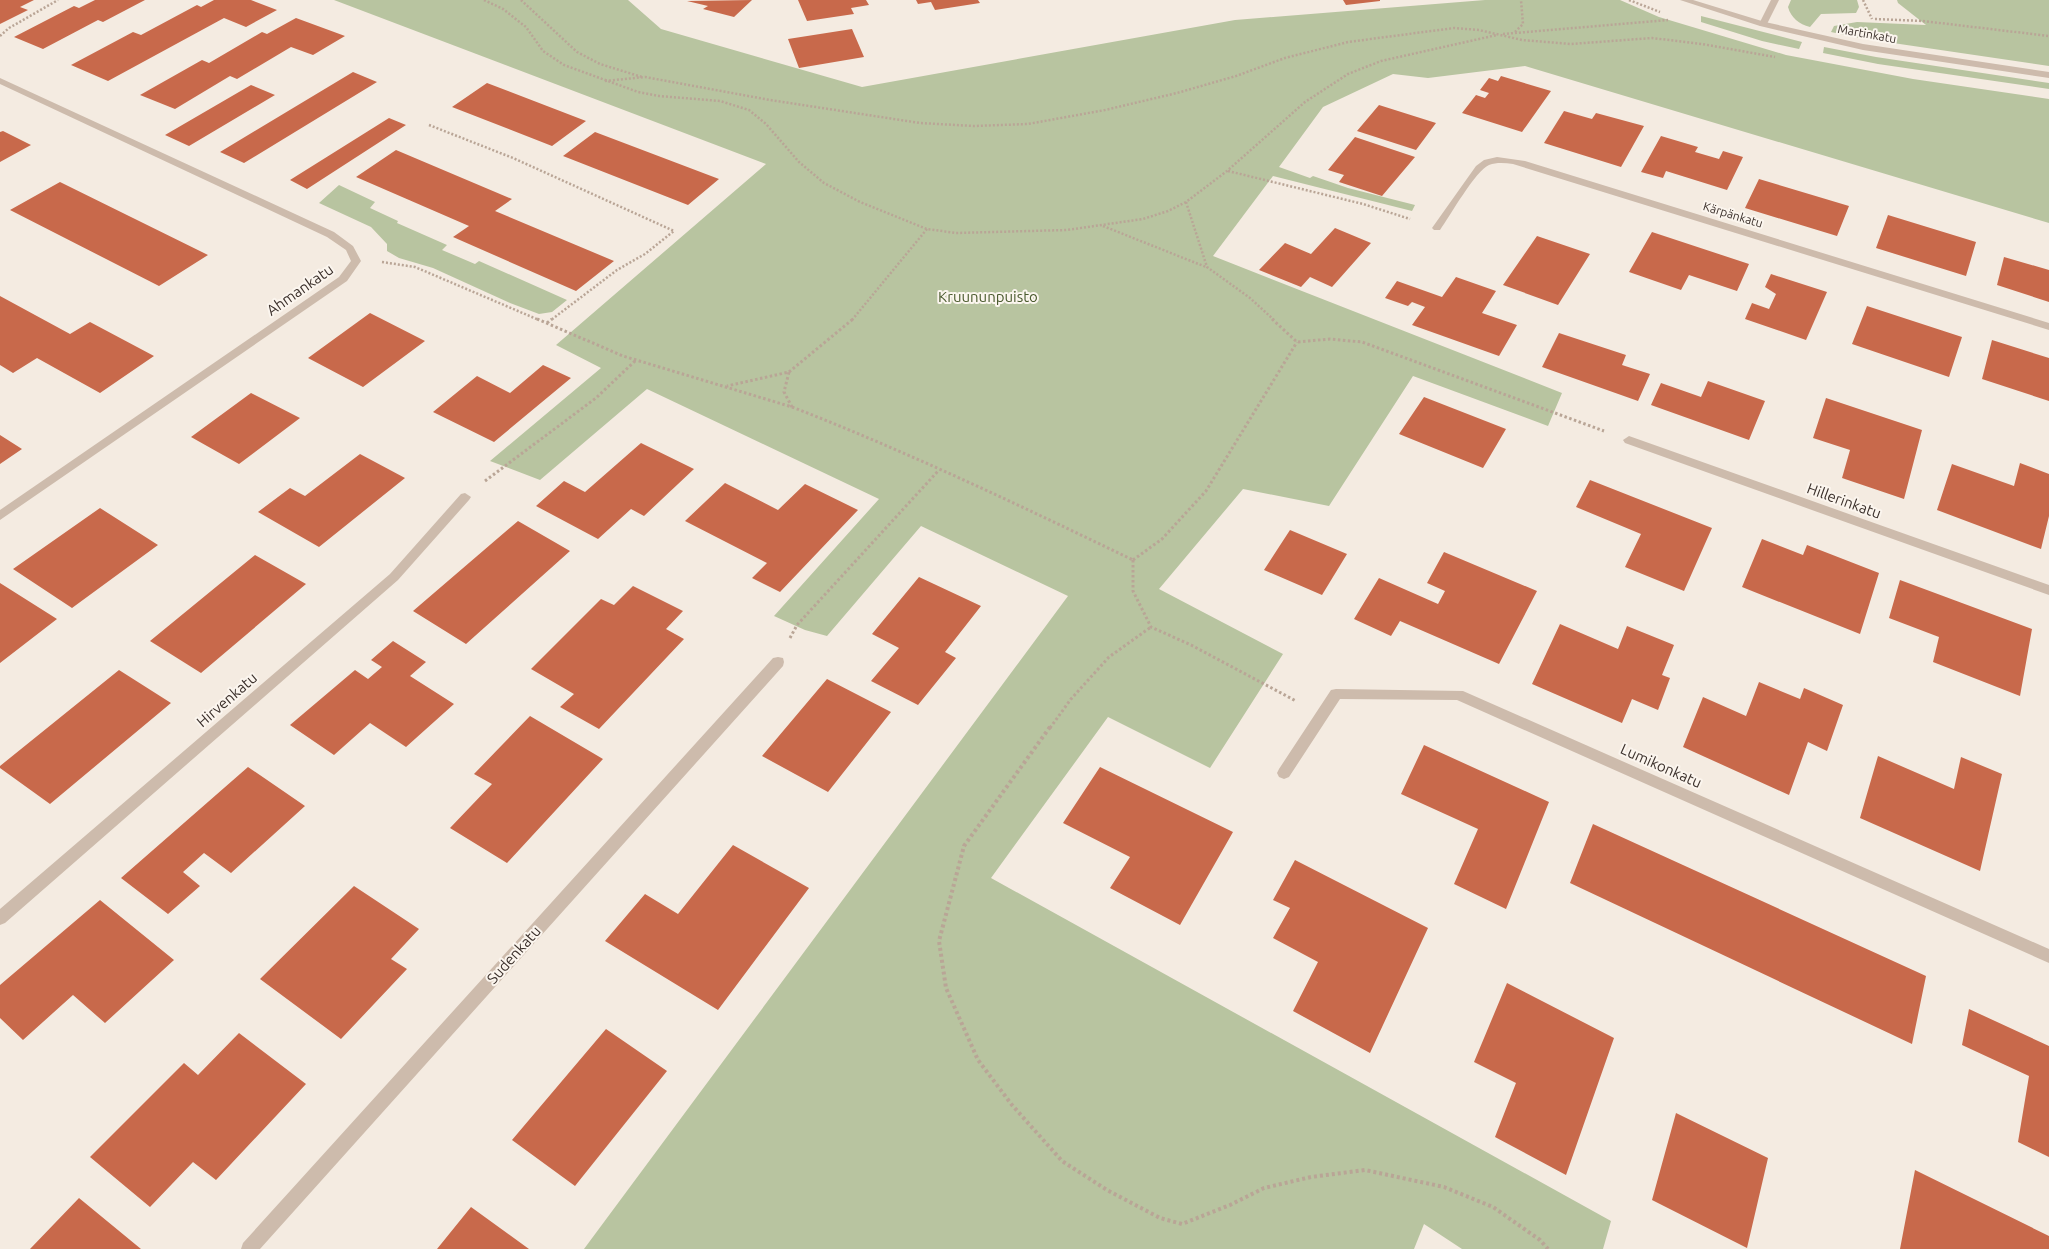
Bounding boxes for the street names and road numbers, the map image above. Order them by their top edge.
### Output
street label: Martinkatu [1837,22,1897,45]
street label: Kärpänkatu [1702,199,1765,230]
street label: Ahmankatu [263,260,336,319]
street label: Hillerinkatu [1805,479,1884,522]
street label: Hirvenkatu [193,669,260,730]
street label: Lumikonkatu [1618,740,1704,791]
street label: Sudenkatu [483,922,544,987]

